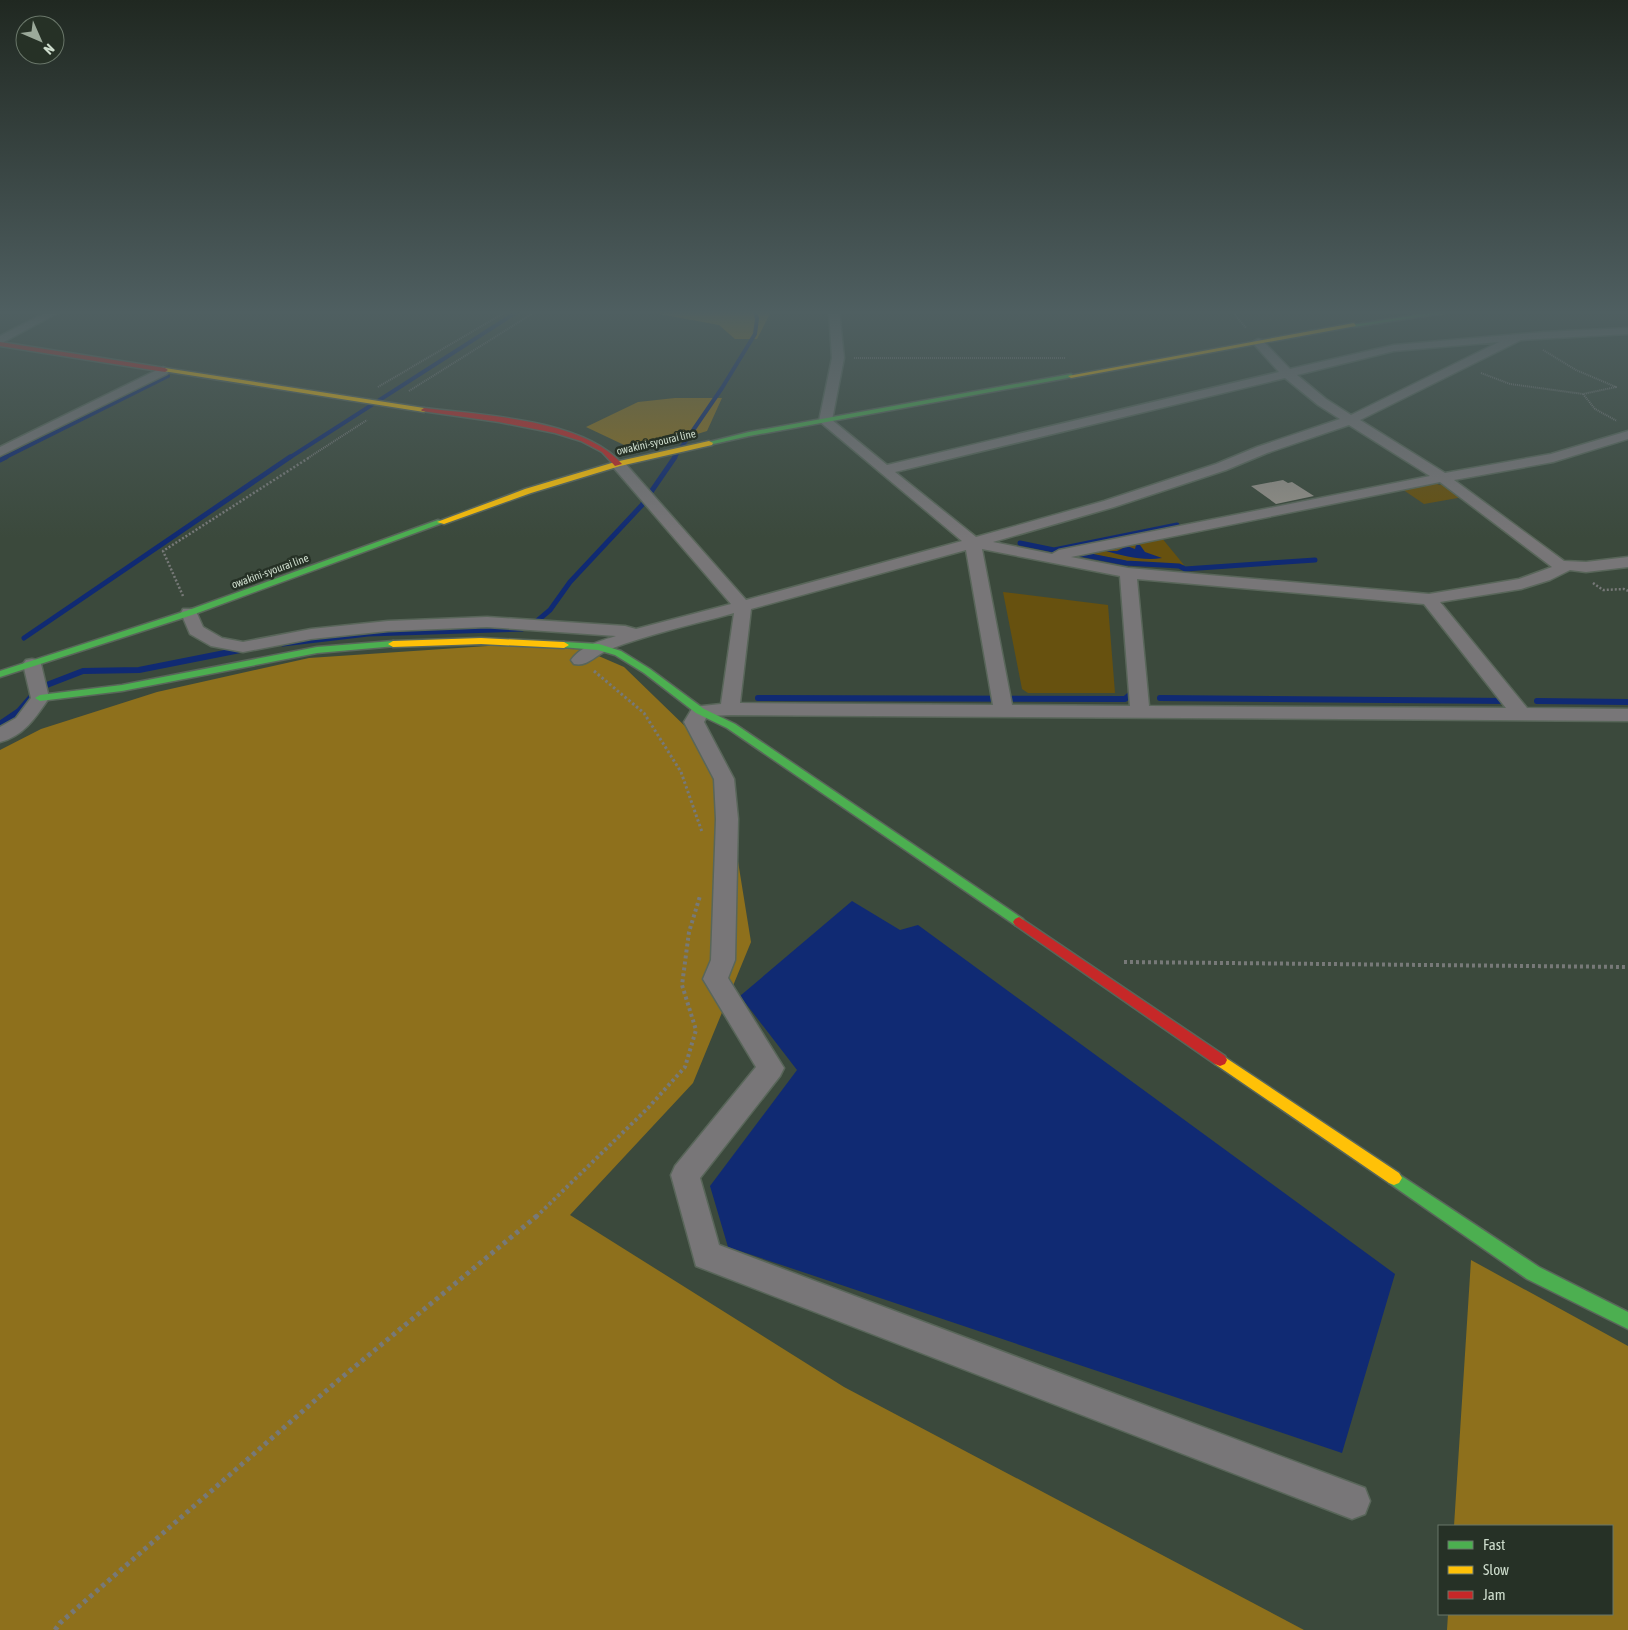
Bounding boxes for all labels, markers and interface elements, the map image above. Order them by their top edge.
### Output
north arrow [15,15,65,65]
text: N [41,41,58,58]
street label: owakini-syourai line [615,427,697,457]
street label: owakini-syourai line [230,552,310,590]
legend [1438,1525,1613,1615]
text: Fast [1483,1536,1505,1553]
text: Slow [1483,1561,1509,1578]
text: Jam [1483,1586,1506,1603]

